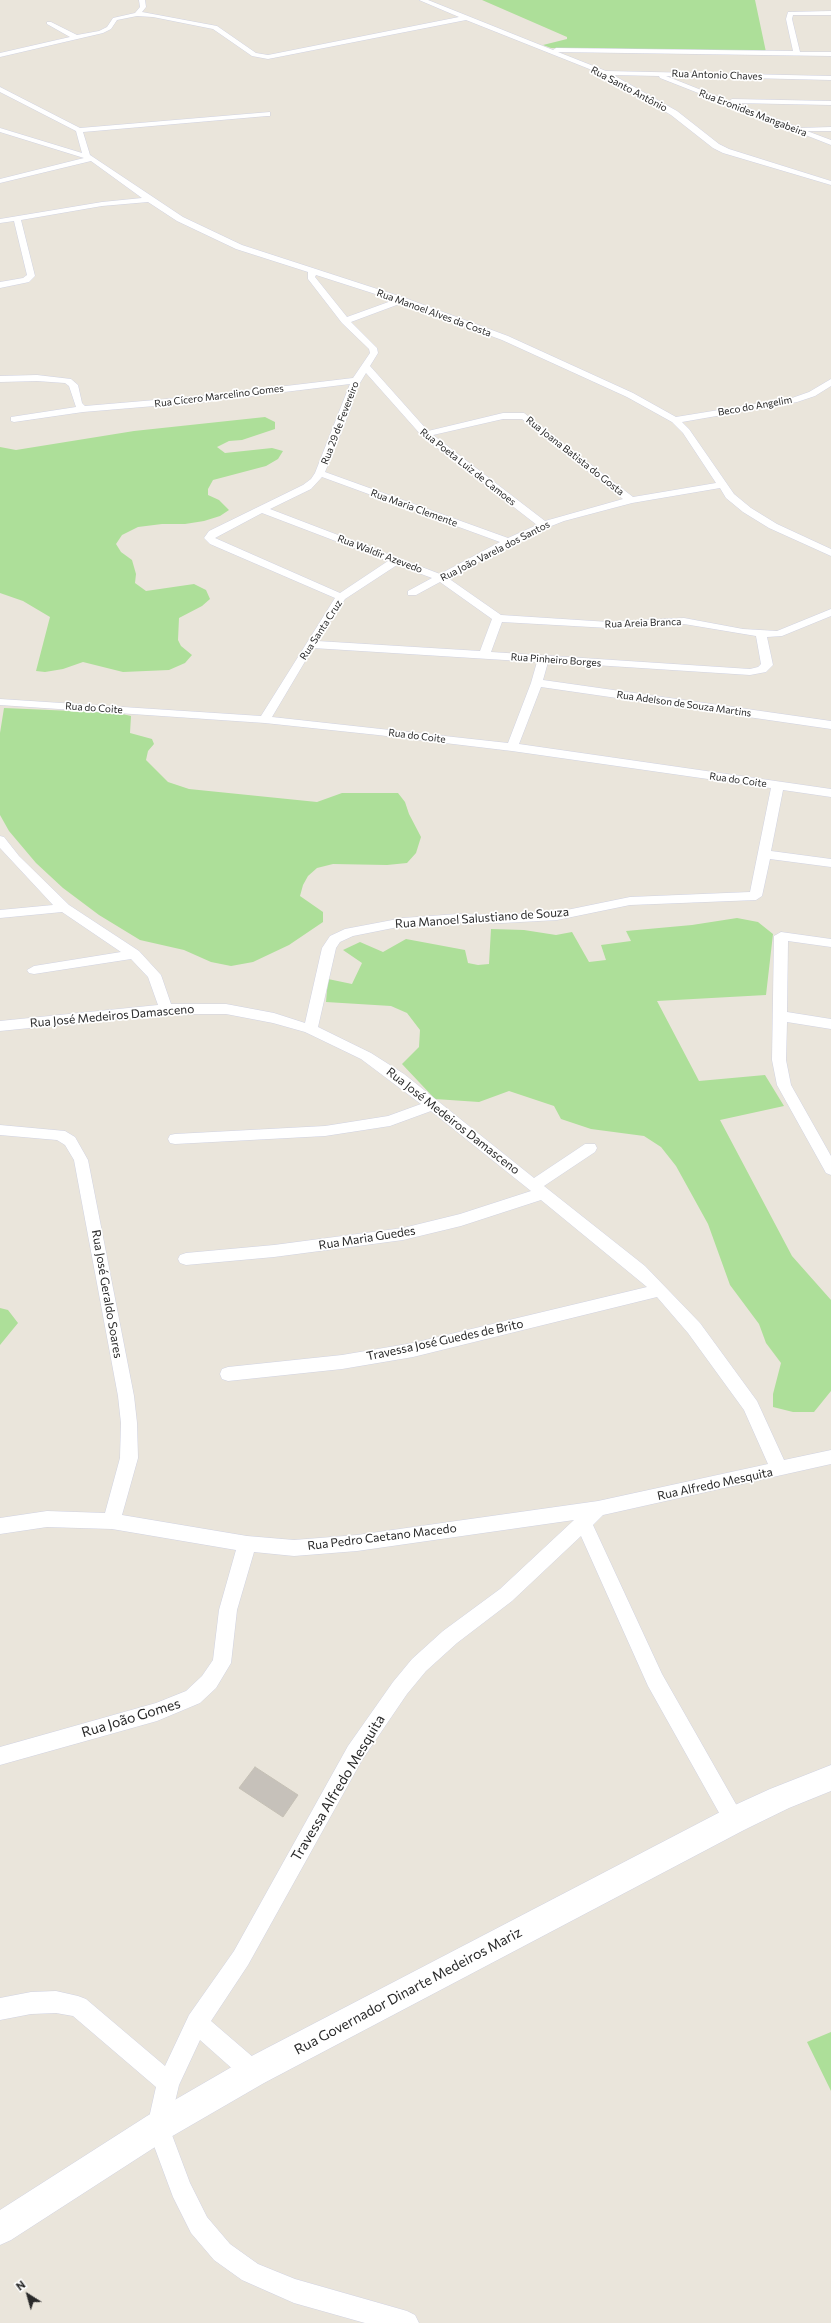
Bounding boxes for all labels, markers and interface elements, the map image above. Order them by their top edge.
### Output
street label: Rua Santo Antônio [589,64,669,114]
street label: Rua Antonio Chaves [671,67,763,83]
street label: Rua Eronides Mangabeira [697,87,809,139]
street label: Rua Manoel Alves da Costa [375,287,493,339]
street label: Rua 29 de Fevereiro [319,380,361,466]
street label: Rua Cícero Marcelino Gomes [154,382,284,410]
street label: Beco do Angelim [717,394,793,418]
street label: Rua Joana Batista do Gosta [524,414,626,498]
street label: Rua Poeta Luiz de Camoes [418,426,518,508]
street label: Rua Maria Clemente [369,487,459,529]
street label: Rua João Varela dos Santos [438,518,552,584]
street label: Rua Waldir Azevedo [336,532,424,576]
street label: Rua Santa Cruz [297,598,345,662]
street label: Rua Areia Branca [605,616,681,630]
street label: Rua Pinheiro Borges [510,651,602,669]
street label: Rua Adelson de Souza Martins [616,689,752,719]
street label: Rua do Coite [65,700,123,716]
street label: Rua do Coite [388,727,446,745]
street label: Rua do Coite [709,770,767,790]
street label: Rua Manoel Salustiano de Souza [394,905,570,931]
street label: Rua José Medeiros Damasceno [29,1002,195,1030]
street label: Rua José Medeiros Damasceno [384,1065,522,1177]
street label: Rua Maria Guedes [318,1223,416,1253]
street label: Rua José Geraldo Soares [89,1229,125,1359]
street label: Travessa José Guedes de Brito [365,1316,525,1364]
street label: Rua Alfredo Mesquita [656,1465,774,1503]
street label: Rua Pedro Caetano Macedo [307,1521,457,1553]
street label: Rua João Gomes [80,1695,182,1741]
street label: Travessa Alfredo Mesquita [288,1712,388,1864]
street label: Rua Governador Dinarte Medeiros Mariz [291,1924,525,2058]
north arrow [8,2275,48,2315]
text: N [13,2277,28,2293]

